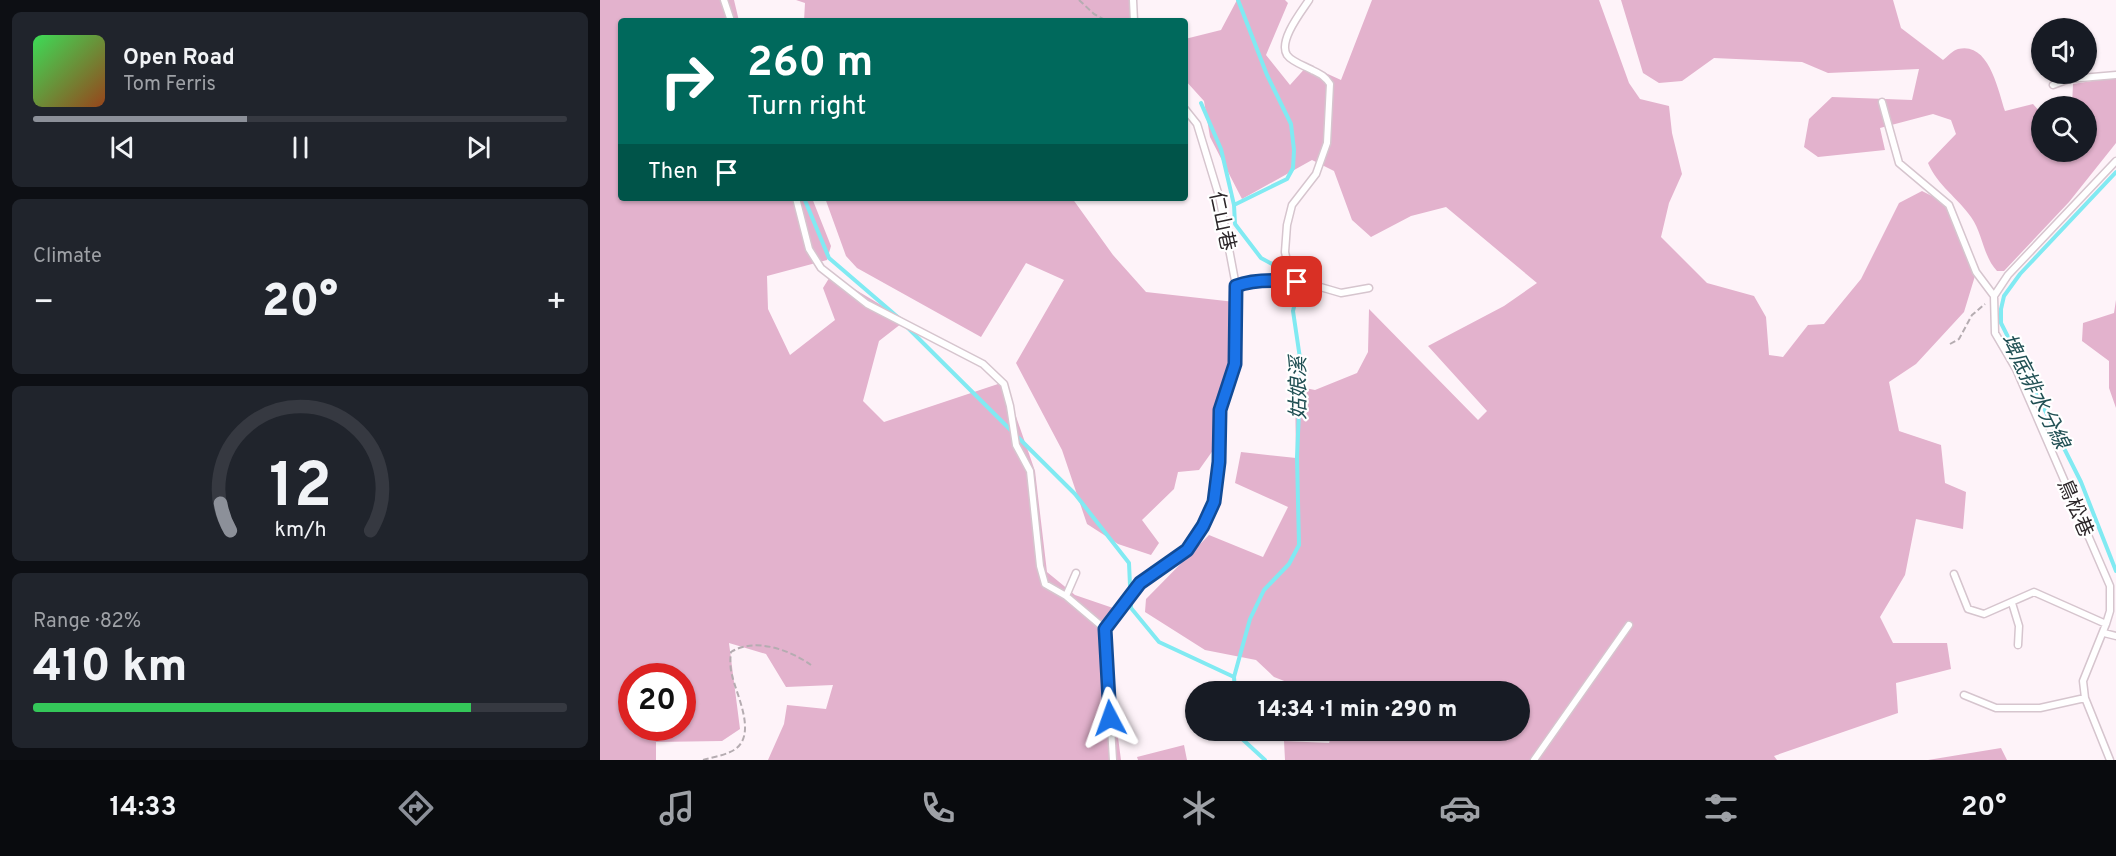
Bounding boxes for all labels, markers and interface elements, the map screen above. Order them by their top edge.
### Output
map controls [2031,18,2097,162]
button: sound [2031,18,2097,84]
text: 260 m [747,38,873,91]
icon: right [648,42,726,120]
text: Open Road [123,45,235,72]
text: Tom Ferris [123,72,216,98]
text: Turn right [747,90,866,124]
button: search [2031,96,2097,162]
icon: previous [106,131,139,164]
icon: pause [284,131,317,164]
icon: next [462,131,495,164]
icon: arrive [710,156,743,189]
text: Then [648,159,698,186]
street label: 仁山巷 [1202,189,1240,253]
text: Climate [33,244,102,270]
pin [1271,256,1322,307]
icon: arrive [1280,265,1313,298]
text: 20° [262,275,338,332]
text: − [33,283,54,325]
text: + [546,283,567,325]
water label: 埤底排水分線 [1993,329,2075,456]
water label: 姑娘溪 [1286,354,1313,420]
text: 12 [268,450,332,529]
street label: 鳥松巷 [2050,476,2098,541]
text: km/h [274,517,326,544]
text: Range · 82% [33,609,141,635]
text: 410 km [33,640,187,697]
speed limit sign: 20 [618,663,696,741]
position arrow [1078,686,1142,750]
text: 14:34 · 1 min · 290 m [1258,697,1457,724]
icon: directions [395,787,437,829]
icon: music [656,787,698,829]
icon: phone [917,787,959,829]
icon: climate [1178,787,1220,829]
icon: car [1439,787,1481,829]
icon: filters [1700,787,1742,829]
text: 14:33 [109,791,177,825]
text: 20° [1961,791,2007,825]

